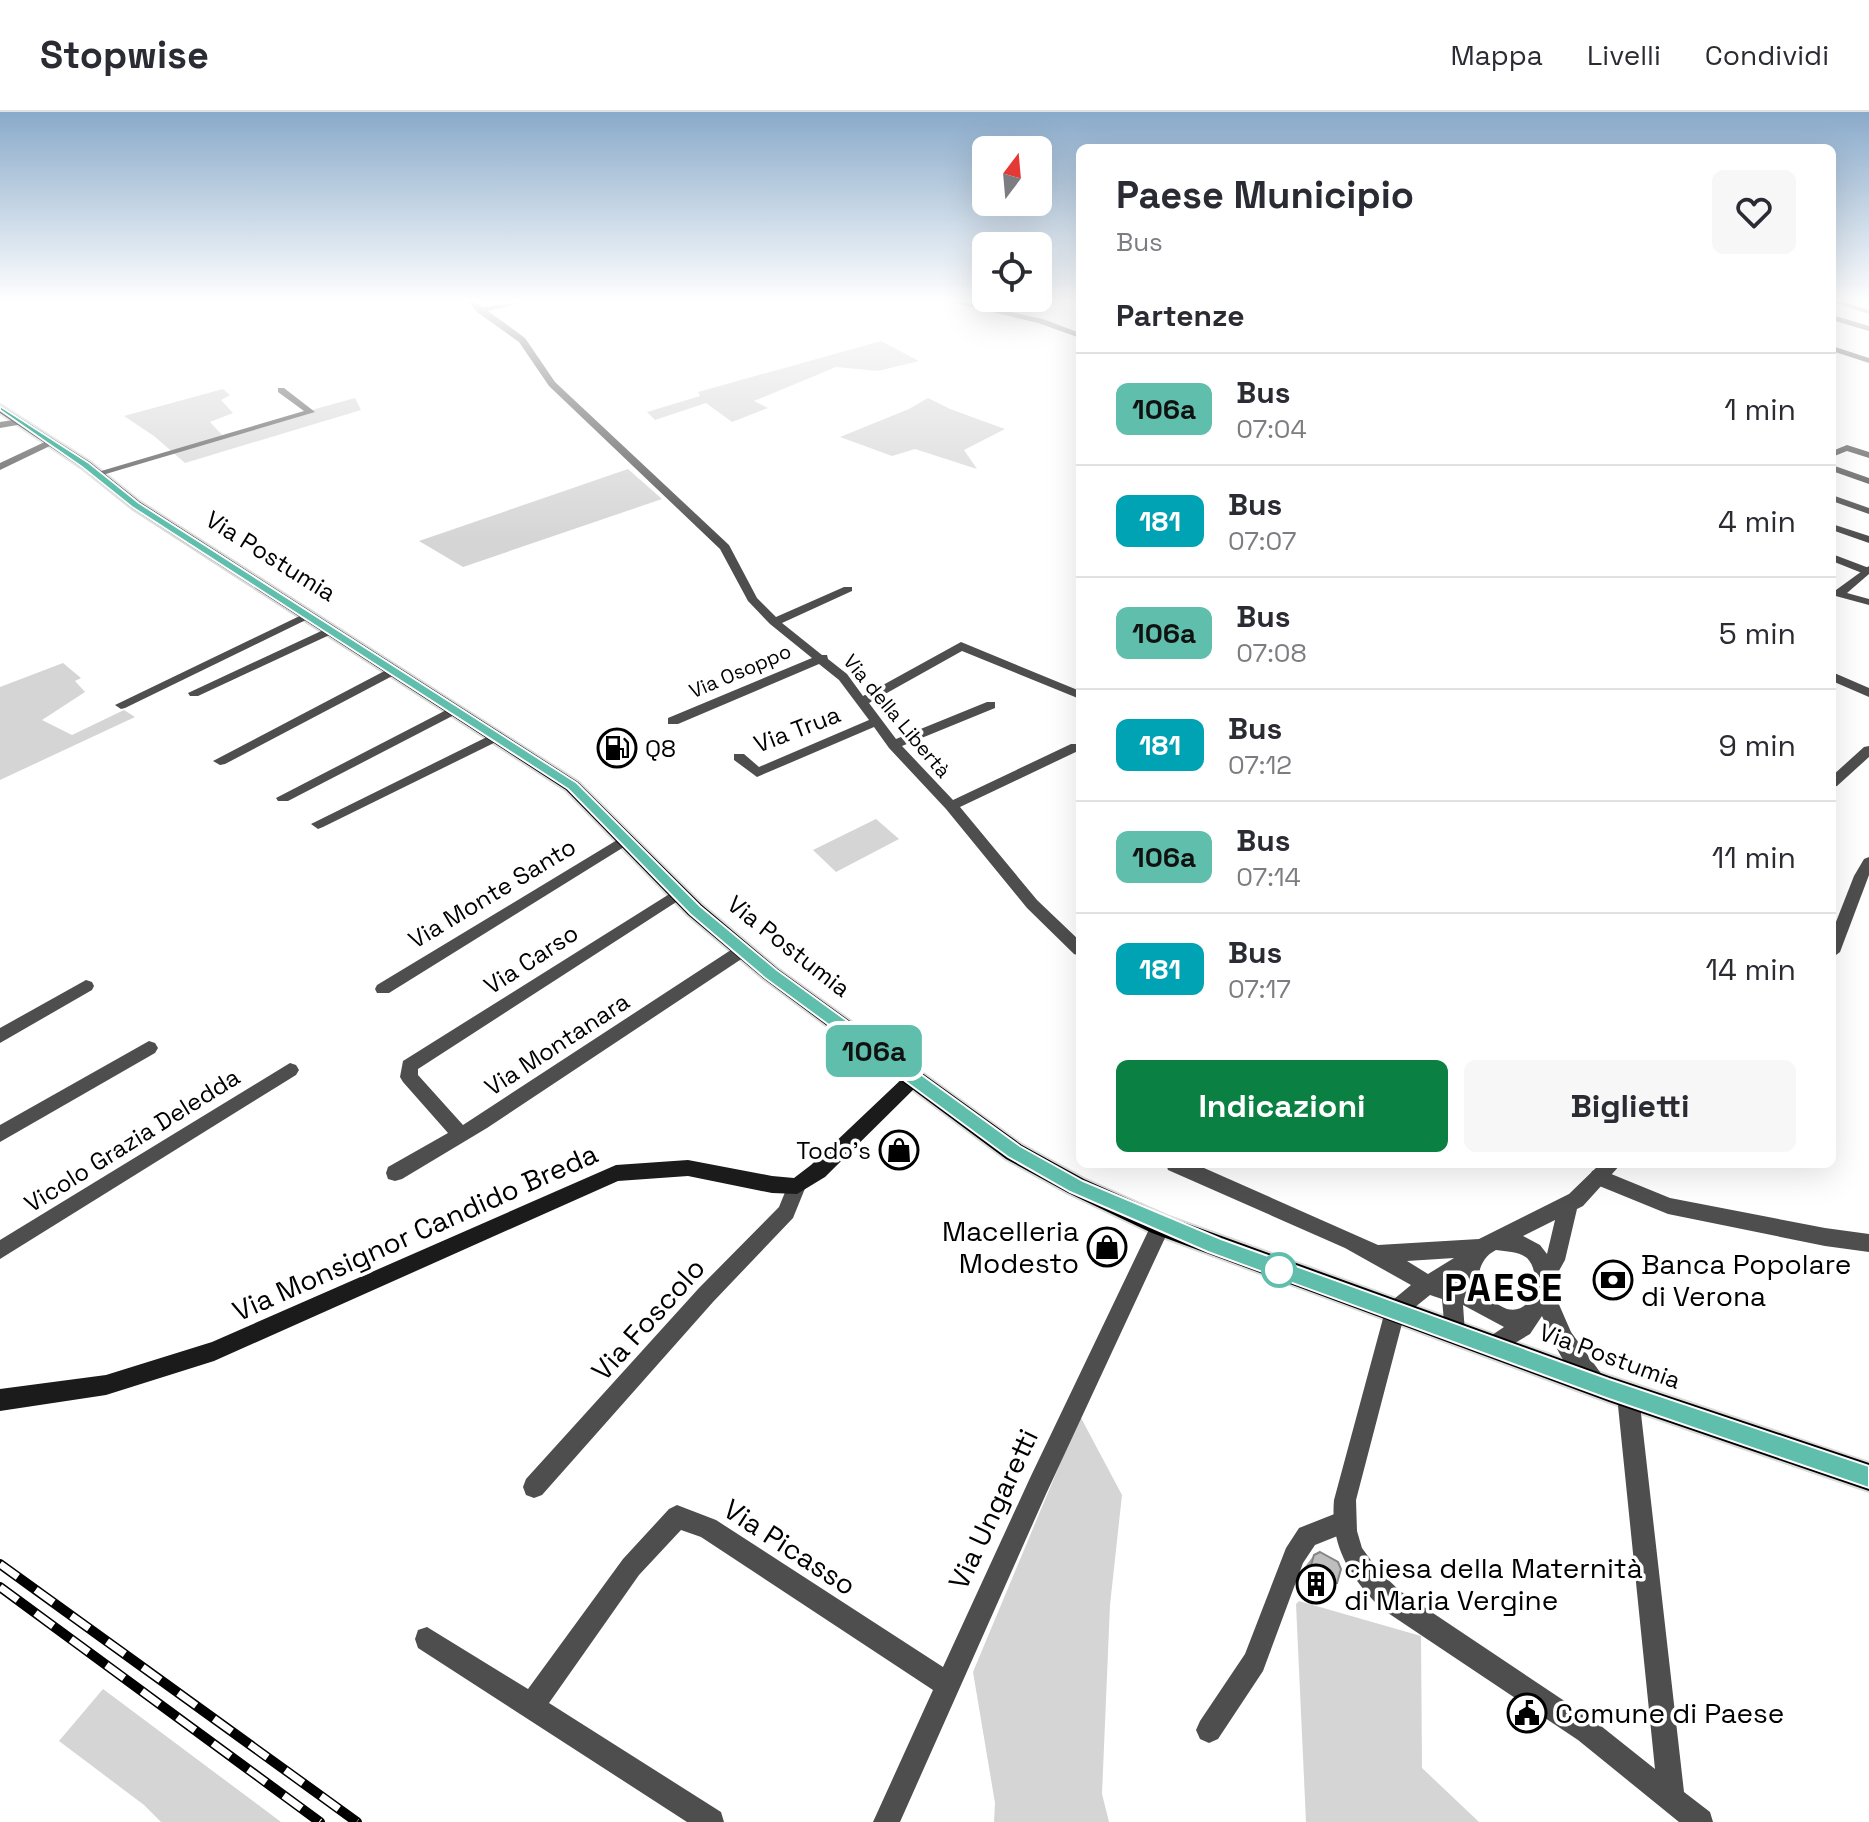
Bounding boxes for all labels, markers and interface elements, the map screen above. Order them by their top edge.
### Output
text: Stopwise [40,31,209,79]
text: Mappa [1450,37,1543,73]
text: Livelli [1587,37,1661,73]
text: Condividi [1705,37,1829,73]
north arrow [972,136,1052,216]
map controls [972,136,1052,312]
button: heart [1712,170,1796,254]
text: Paese Municipio [1116,171,1414,219]
text: Bus [1116,225,1163,259]
button: locate [972,232,1052,312]
text: Partenze [1116,296,1245,335]
text: Bus [1236,373,1290,412]
text: 1 min [1724,390,1796,429]
text: 106a [1132,391,1196,427]
text: 07:04 [1236,412,1307,446]
text: Bus [1228,485,1282,524]
text: 4 min [1718,502,1796,541]
text: 181 [1139,503,1181,539]
street label: Via Postumia [200,504,342,608]
text: 07:07 [1228,524,1296,558]
text: Bus [1236,597,1290,636]
text: 5 min [1719,614,1796,653]
text: 106a [1132,615,1196,651]
text: 07:08 [1236,636,1307,670]
street label: Via Osoppo [685,638,795,704]
street label: Via della Libertà [838,649,956,783]
street label: Via Trua [749,698,845,760]
text: Bus [1228,709,1282,748]
text: 9 min [1718,726,1796,765]
fuel station icon: Q8 [596,727,638,769]
text: 181 [1139,727,1181,763]
place label: Q8 [645,733,676,764]
text: 07:12 [1228,748,1292,782]
text: Bus [1236,821,1290,860]
street label: Via Monte Santo [403,831,581,955]
text: 11 min [1712,838,1796,877]
text: 106a [1132,839,1196,875]
text: 07:14 [1236,860,1301,894]
street label: Via Postumia [721,888,857,1004]
street label: Via Carso [478,917,584,1001]
text: Bus [1228,933,1282,972]
text: 14 min [1705,950,1796,989]
text: 181 [1139,951,1181,987]
text: 07:17 [1228,972,1291,1006]
street label: Via Montanara [479,986,635,1102]
line badge: 106a [818,1025,930,1077]
text: 106a [842,1033,906,1069]
button: Indicazioni [1116,1060,1448,1152]
button: Biglietti [1464,1060,1796,1152]
street label: Vicolo Grazia Deledda [18,1061,246,1219]
shop icon: Todo's [878,1129,920,1171]
street label: Via Monsignor Candido Breda [227,1135,603,1329]
place label: Todo's [796,1135,871,1166]
place label: Macelleria Modesto [942,1213,1079,1281]
shop icon: Macelleria Modesto [1086,1226,1128,1268]
place label: Banca Popolare di Verona [1641,1246,1851,1314]
street label: Via Foscolo [584,1250,712,1388]
unlabelled marker [1262,1253,1296,1287]
bank icon: Banca Popolare di Verona [1592,1259,1634,1301]
district label: PAESE [1444,1264,1564,1312]
street label: Via Postumia [1535,1316,1685,1396]
street label: Via Ungaretti [940,1423,1046,1595]
street label: Via Picasso [717,1491,863,1603]
place label: chiesa della Maternità di Maria Vergine [1344,1550,1643,1618]
building icon: chiesa della Maternità di Maria Vergine [1295,1563,1337,1605]
public building icon: Comune di Paese [1506,1692,1548,1734]
place label: Comune di Paese [1555,1695,1784,1731]

